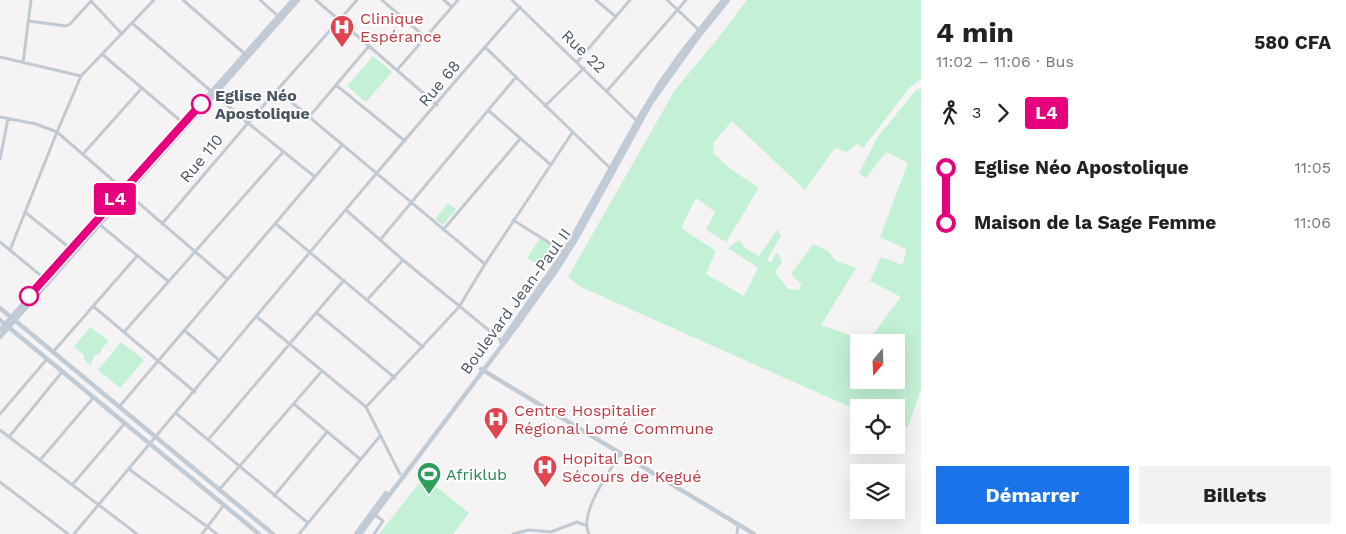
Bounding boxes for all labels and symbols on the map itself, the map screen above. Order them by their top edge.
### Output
place label: Clinique Espérance [360,9,441,46]
hospital icon: Clinique Espérance [329,14,355,48]
street label: Rue 22 [558,26,610,77]
street label: Rue 68 [415,56,464,110]
place label: Eglise Néo Apostolique [215,86,310,123]
marker: Eglise Néo Apostolique [191,94,211,114]
street label: Rue 110 [176,130,227,186]
line badge: L4 [92,183,138,215]
street label: Boulevard Jean-Paul II [456,225,575,378]
unlabelled marker [19,286,39,306]
north arrow [850,334,905,389]
place label: Centre Hospitalier Régional Lomé Commune [514,401,714,438]
hospital icon: Centre Hospitalier Régional Lomé Commune [483,406,509,440]
place label: Hopital Bon Sécours de Kegué [562,449,701,486]
hospital icon: Hopital Bon Sécours de Kegué [532,454,558,488]
sports icon: Afriklub [416,461,442,495]
place label: Afriklub [446,465,507,484]

